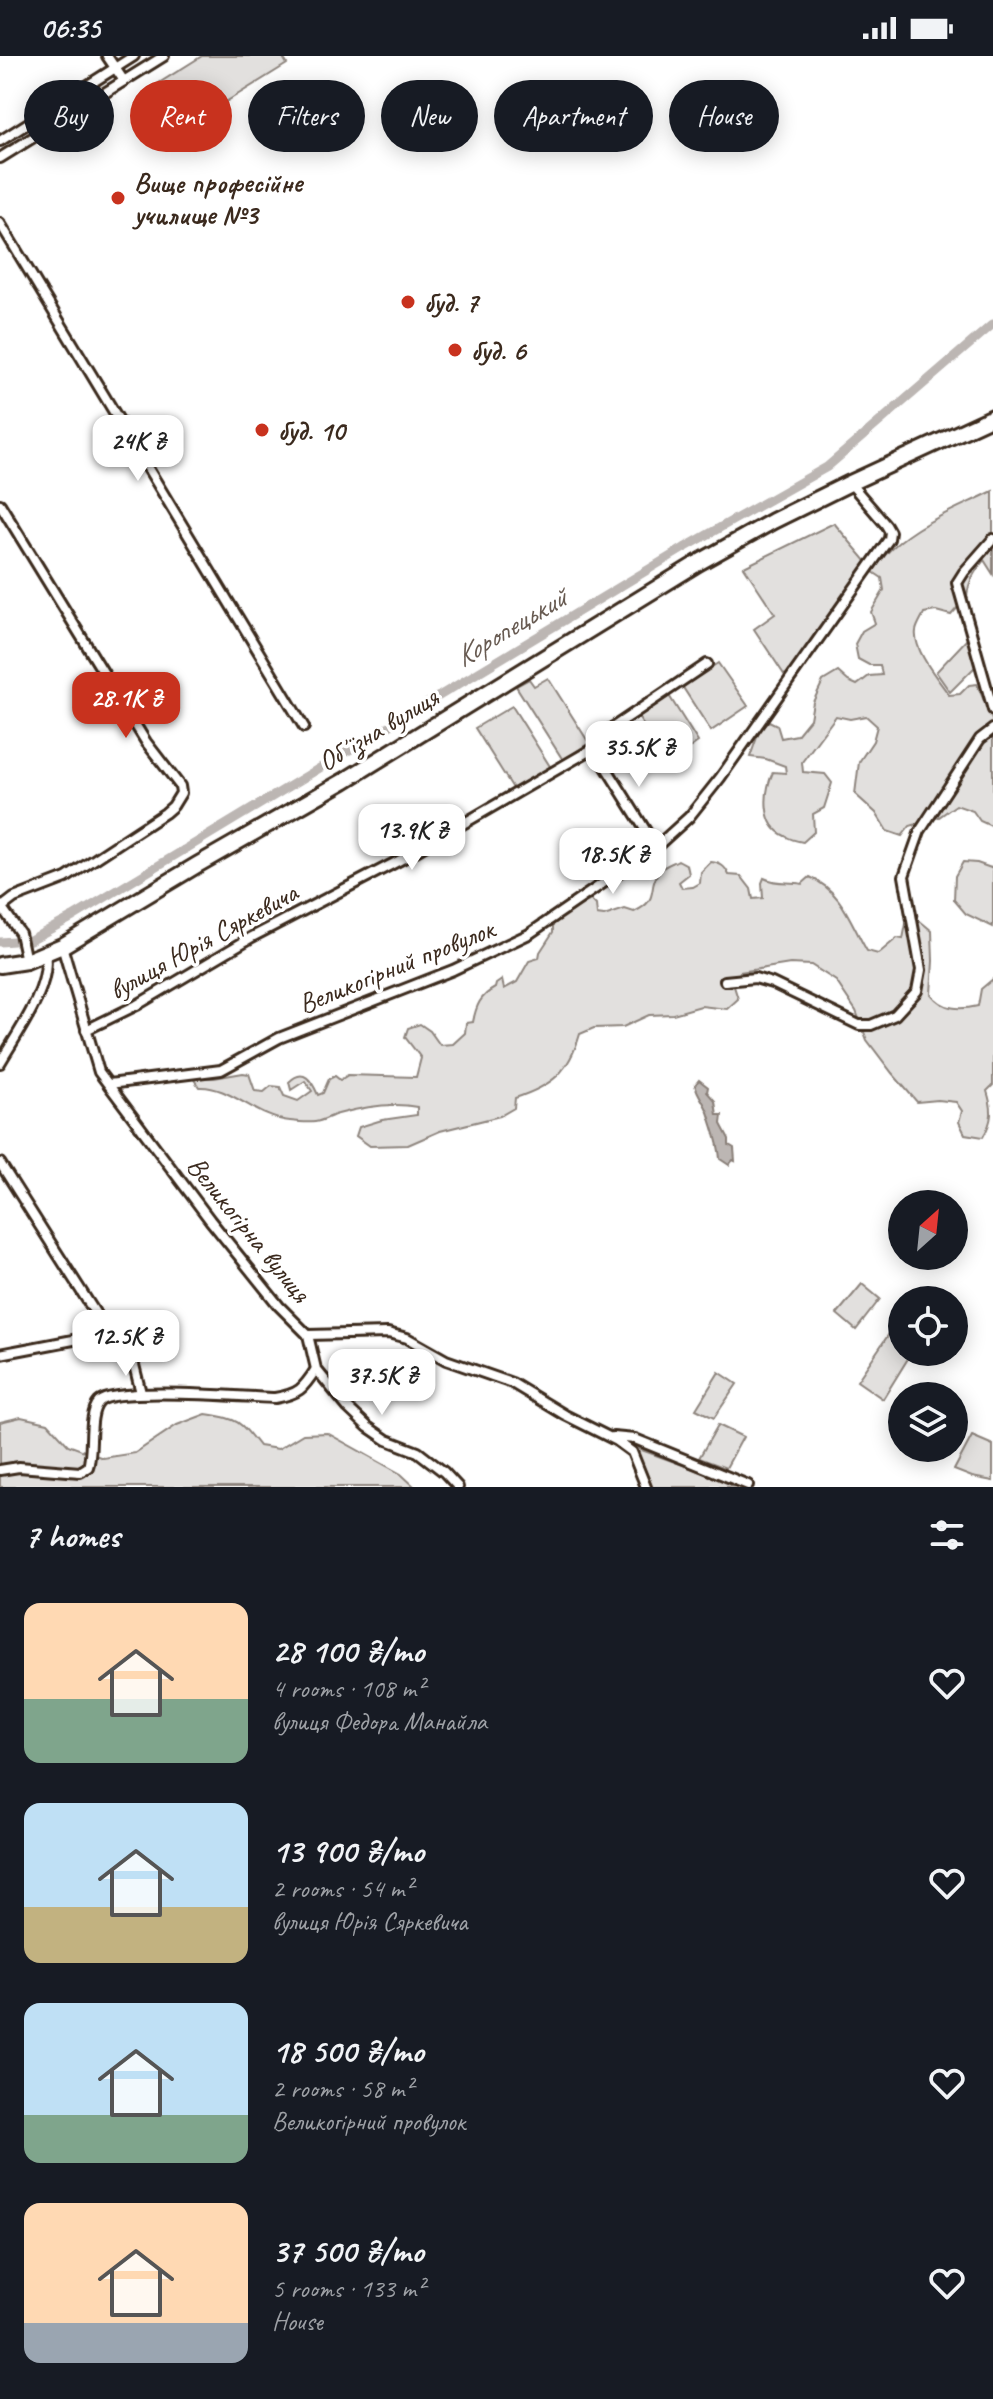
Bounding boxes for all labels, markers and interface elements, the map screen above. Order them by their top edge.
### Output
text: 06:35 [40,9,100,47]
chip: Buy [24,80,114,152]
chip: Rent [130,80,232,152]
chip: Filters [248,80,365,152]
chip: New [381,80,478,152]
chip: Apartment [494,80,653,152]
chip: House [669,80,779,152]
place label: Вище професійне училище №3 [131,165,305,232]
marker: Вище професійне училище №3 [109,189,127,207]
place label: буд. 7 [424,285,480,320]
marker: буд. 7 [399,293,417,311]
place label: буд. 6 [471,333,527,368]
marker: буд. 6 [446,341,464,359]
place label: буд. 10 [278,413,348,448]
pin: 24K ₴ [82,415,194,483]
marker: буд. 10 [253,421,271,439]
text: 24K ₴ [111,424,165,457]
water label: Коропецький [447,576,577,675]
pin: 28.1K ₴ [52,672,200,740]
street label: Обʼїзна вулиця [311,679,446,779]
text: 28.1K ₴ [90,681,162,714]
pin: 35.5K ₴ [565,721,713,789]
text: 35.5K ₴ [604,730,674,763]
pin: 13.9K ₴ [338,804,486,872]
text: 13.9K ₴ [376,813,448,846]
pin: 18.5K ₴ [539,828,687,896]
text: 18.5K ₴ [577,837,649,870]
street label: вулиця Юрія Сяркевича [102,874,305,1007]
street label: Великогірний провулок [293,910,502,1021]
street label: Великогірна вулиця [179,1149,319,1310]
north arrow [888,1190,968,1270]
map controls [888,1190,968,1462]
button: locate [888,1286,968,1366]
pin: 12.5K ₴ [52,1310,200,1378]
text: 12.5K ₴ [90,1319,162,1352]
pin: 37.5K ₴ [308,1349,456,1417]
text: 37.5K ₴ [346,1358,418,1391]
button: layers [888,1382,968,1462]
icon: filters [925,1513,969,1557]
text: 7 homes [24,1514,120,1557]
text: 28 100 ₴/mo [272,1629,424,1672]
icon: home [88,1635,184,1731]
icon: heart [925,1661,969,1705]
text: 4 rooms · 108 m² [272,1672,424,1705]
text: вулиця Федора Манайла [272,1705,487,1738]
text: 13 900 ₴/mo [272,1829,424,1872]
icon: home [88,1835,184,1931]
icon: heart [925,1861,969,1905]
text: 2 rooms · 54 m² [272,1872,413,1905]
text: вулиця Юрія Сяркевича [272,1905,467,1938]
text: 18 500 ₴/mo [272,2029,424,2072]
icon: home [88,2035,184,2131]
icon: heart [925,2061,969,2105]
text: 2 rooms · 58 m² [272,2072,413,2105]
text: Великогірний провулок [272,2105,465,2138]
text: 37 500 ₴/mo [272,2229,423,2272]
icon: home [88,2235,184,2331]
icon: heart [925,2261,969,2305]
text: 5 rooms · 133 m² [272,2272,424,2305]
text: House [272,2305,323,2338]

